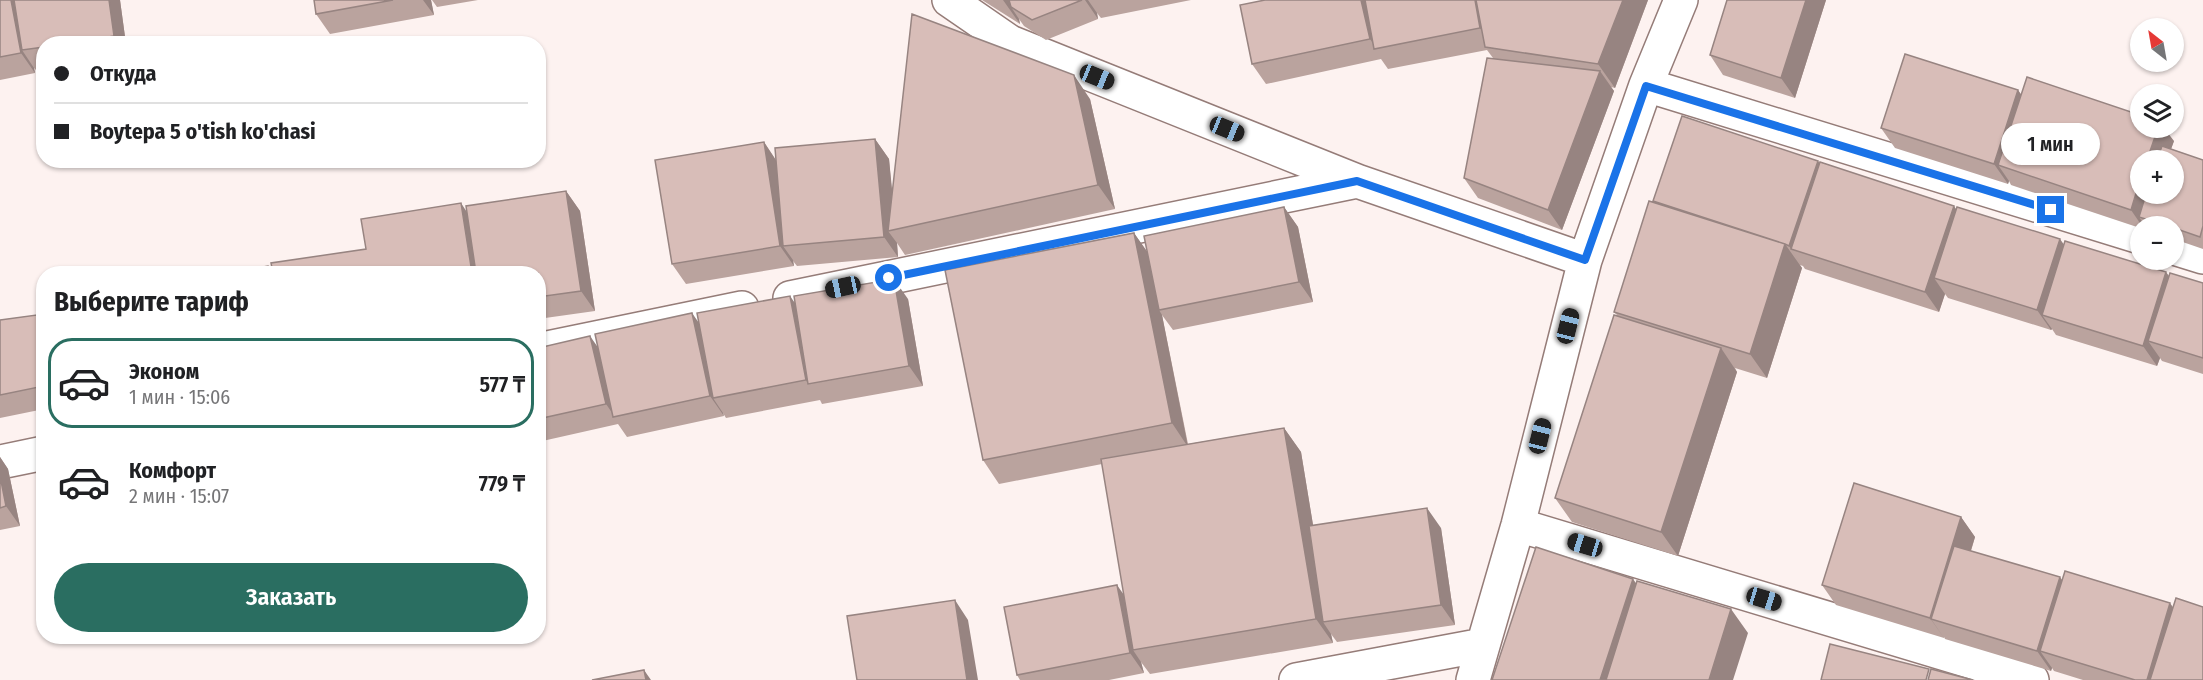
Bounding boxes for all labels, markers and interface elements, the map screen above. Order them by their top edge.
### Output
north arrow [2130,18,2184,72]
map controls [2130,18,2184,270]
text: Откуда [90,60,157,87]
car [1077,62,1117,92]
button: layers [2130,84,2184,138]
car [1207,114,1247,144]
text: Boytepa 5 o'tish ko'chasi [90,118,316,145]
callout: 1 мин [2002,123,2100,165]
text: 1 мин [2027,132,2074,156]
button: + [2130,150,2184,204]
route end [2037,196,2064,223]
button: − [2130,216,2184,270]
route start [875,264,902,291]
car [824,274,862,300]
text: Выберите тариф [54,286,249,318]
car [1555,306,1581,346]
icon: car [57,356,111,410]
text: Эконом [129,358,199,385]
text: 577 ₸ [480,371,525,398]
text: 1 мин · 15:06 [129,385,230,409]
car [1527,416,1553,456]
icon: car [57,455,111,509]
text: Комфорт [129,457,216,484]
text: 779 ₸ [479,470,525,497]
text: 2 мин · 15:07 [129,484,229,508]
car [1565,531,1605,559]
button: Заказать [54,563,528,632]
car [1744,585,1784,613]

